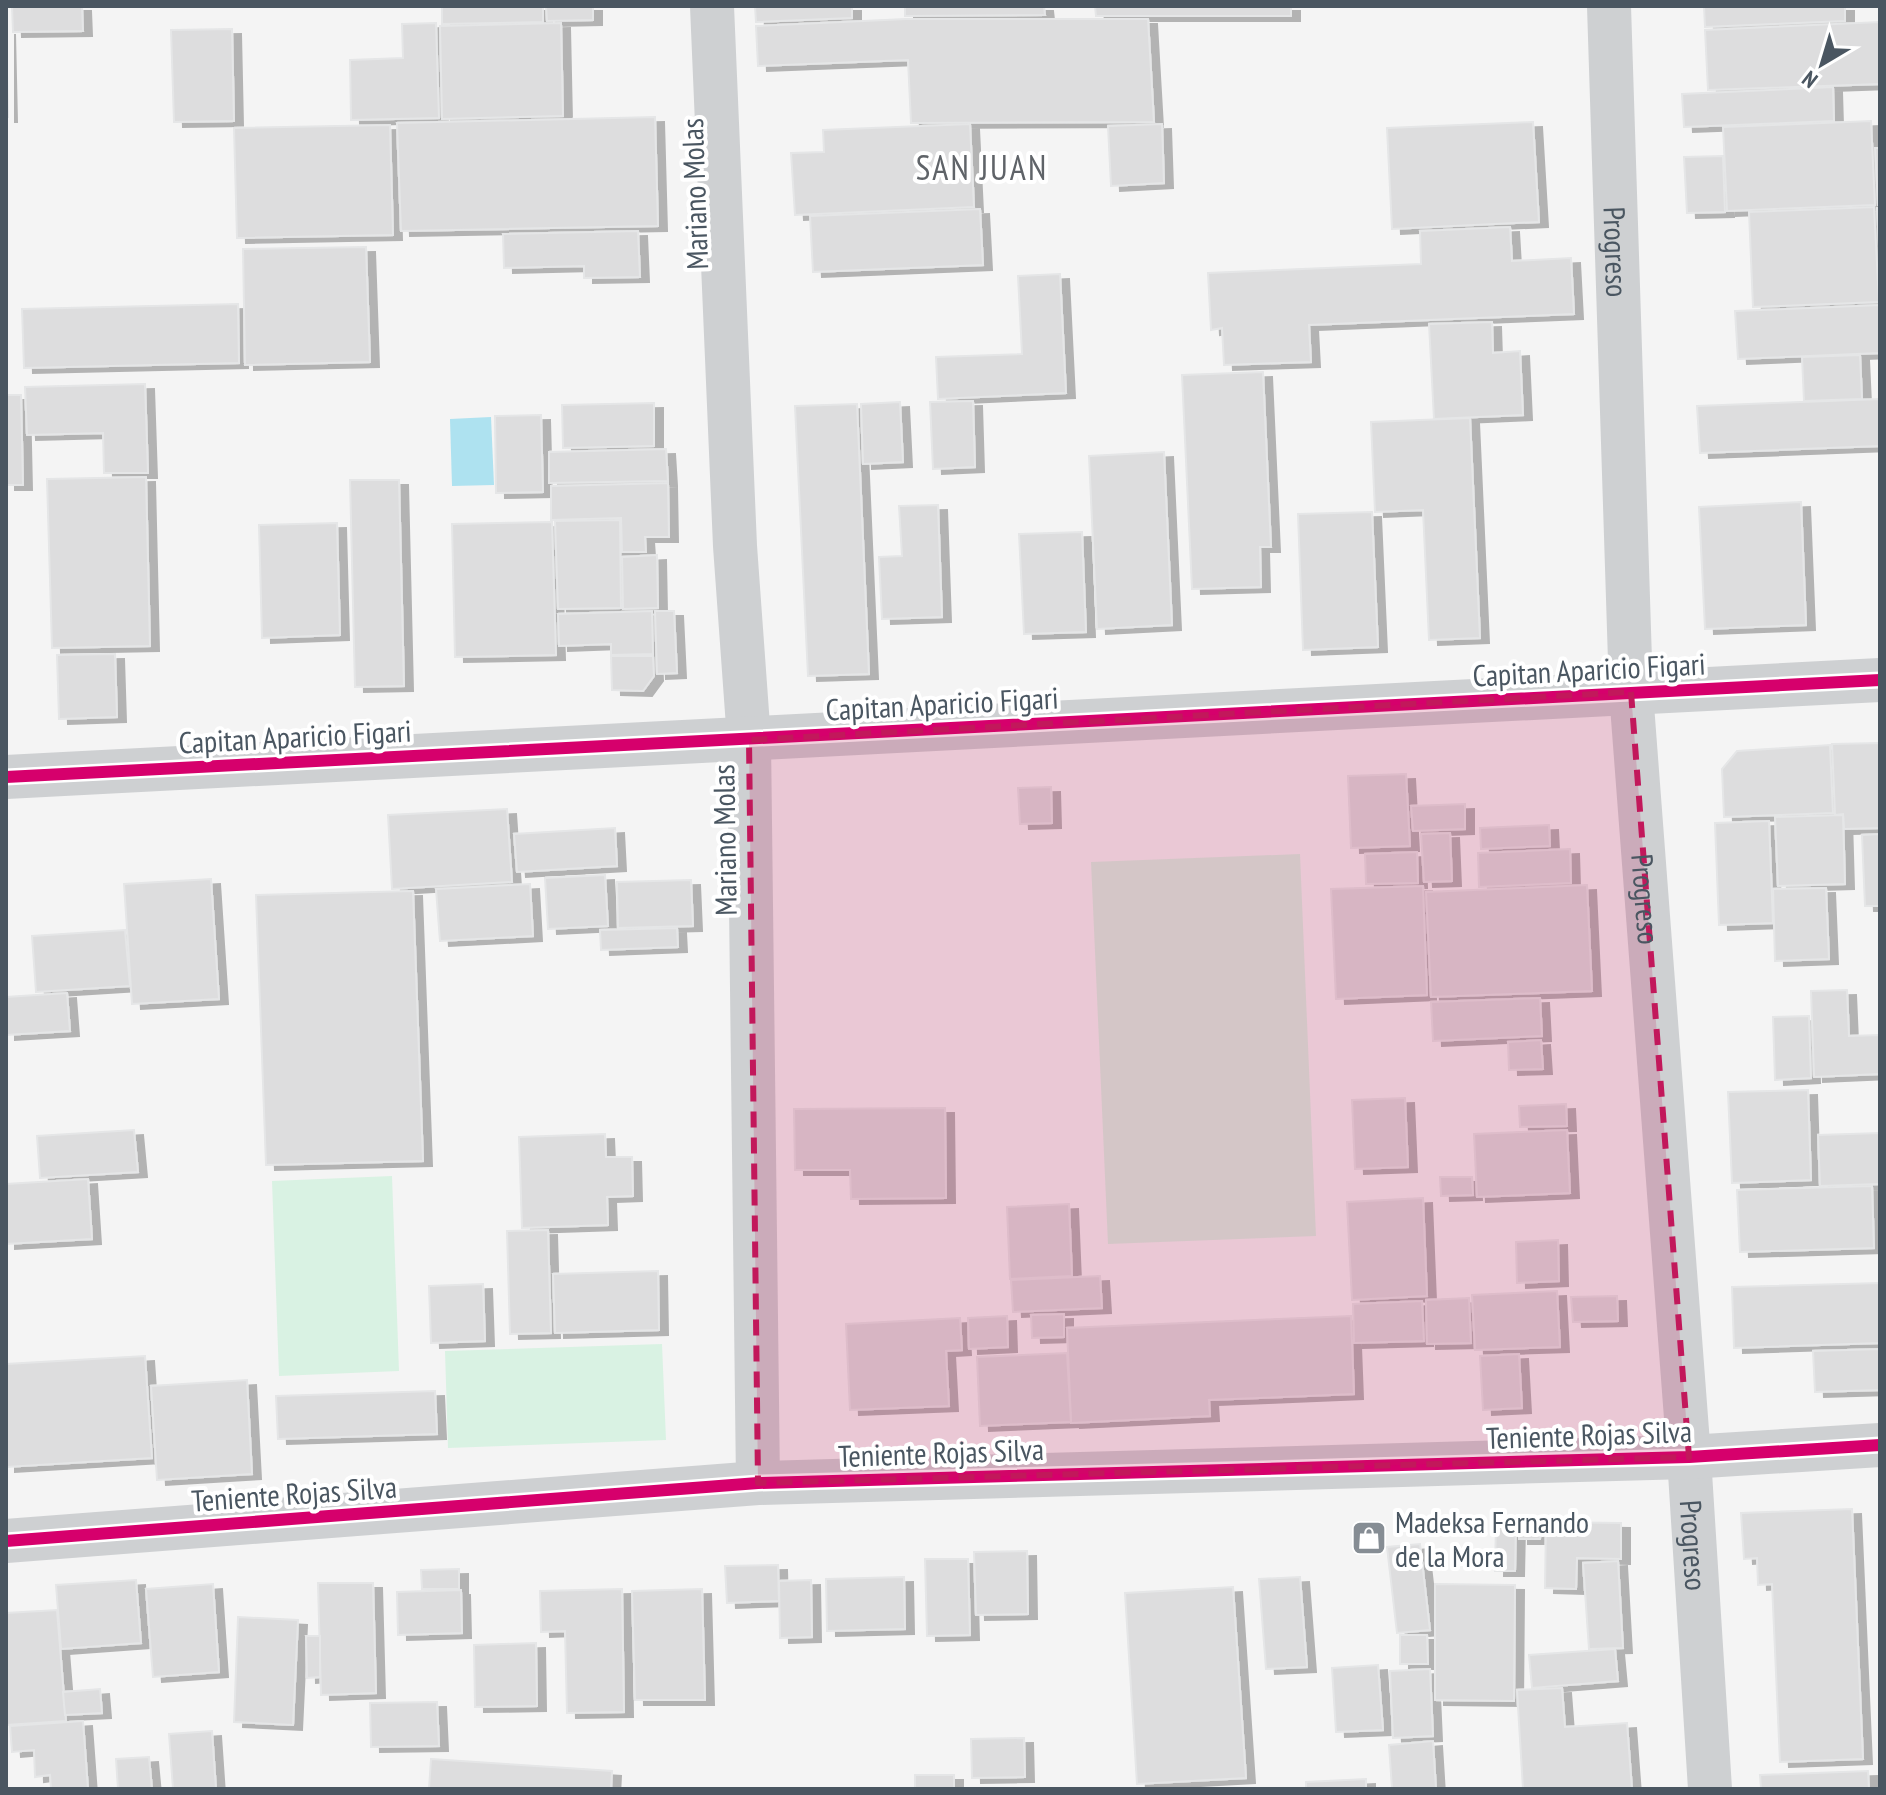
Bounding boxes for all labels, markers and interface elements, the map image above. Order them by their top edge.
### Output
north arrow [1782,24,1862,104]
text: N [1796,65,1823,94]
street label: Mariano Molas [672,118,716,270]
district label: SAN JUAN [916,145,1048,189]
street label: Progreso [1596,206,1638,298]
street label: Capitan Aparicio Figari [1472,643,1706,695]
street label: Capitan Aparicio Figari [825,677,1059,729]
street label: Capitan Aparicio Figari [178,710,412,762]
street label: Mariano Molas [703,764,745,916]
street label: Progreso [1624,852,1670,946]
street label: Teniente Rojas Silva [1485,1411,1693,1457]
street label: Teniente Rojas Silva [837,1429,1045,1475]
street label: Teniente Rojas Silva [190,1466,398,1520]
street label: Progreso [1672,1499,1717,1592]
place label: Madeksa Fernando de la Mora [1395,1502,1589,1575]
shop icon: Madeksa Fernando de la Mora [1350,1519,1388,1557]

